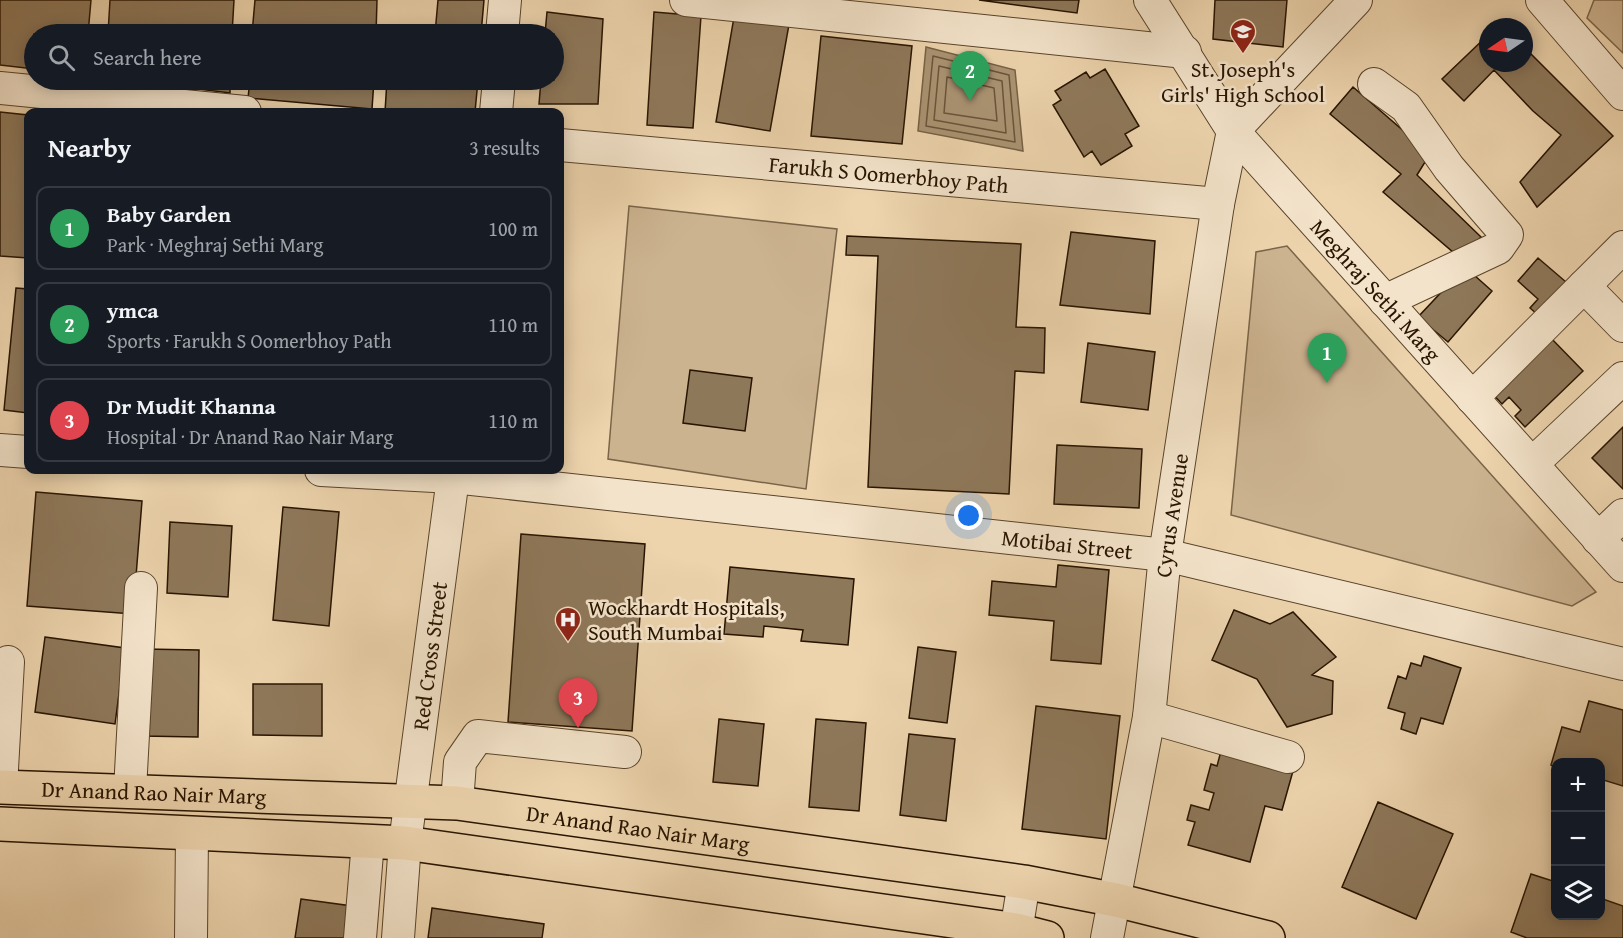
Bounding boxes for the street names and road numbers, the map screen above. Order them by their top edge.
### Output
street label: Farukh S Oomerbhoy Path [768,148,1010,201]
street label: Meghraj Sethi Marg [1303,212,1449,369]
street label: Cyrus Avenue [1147,451,1196,579]
street label: Motibai Street [1000,521,1135,567]
street label: Red Cross Street [404,579,455,732]
street label: Dr Anand Rao Nair Marg [41,772,267,812]
street label: Dr Anand Rao Nair Marg [524,797,752,860]

